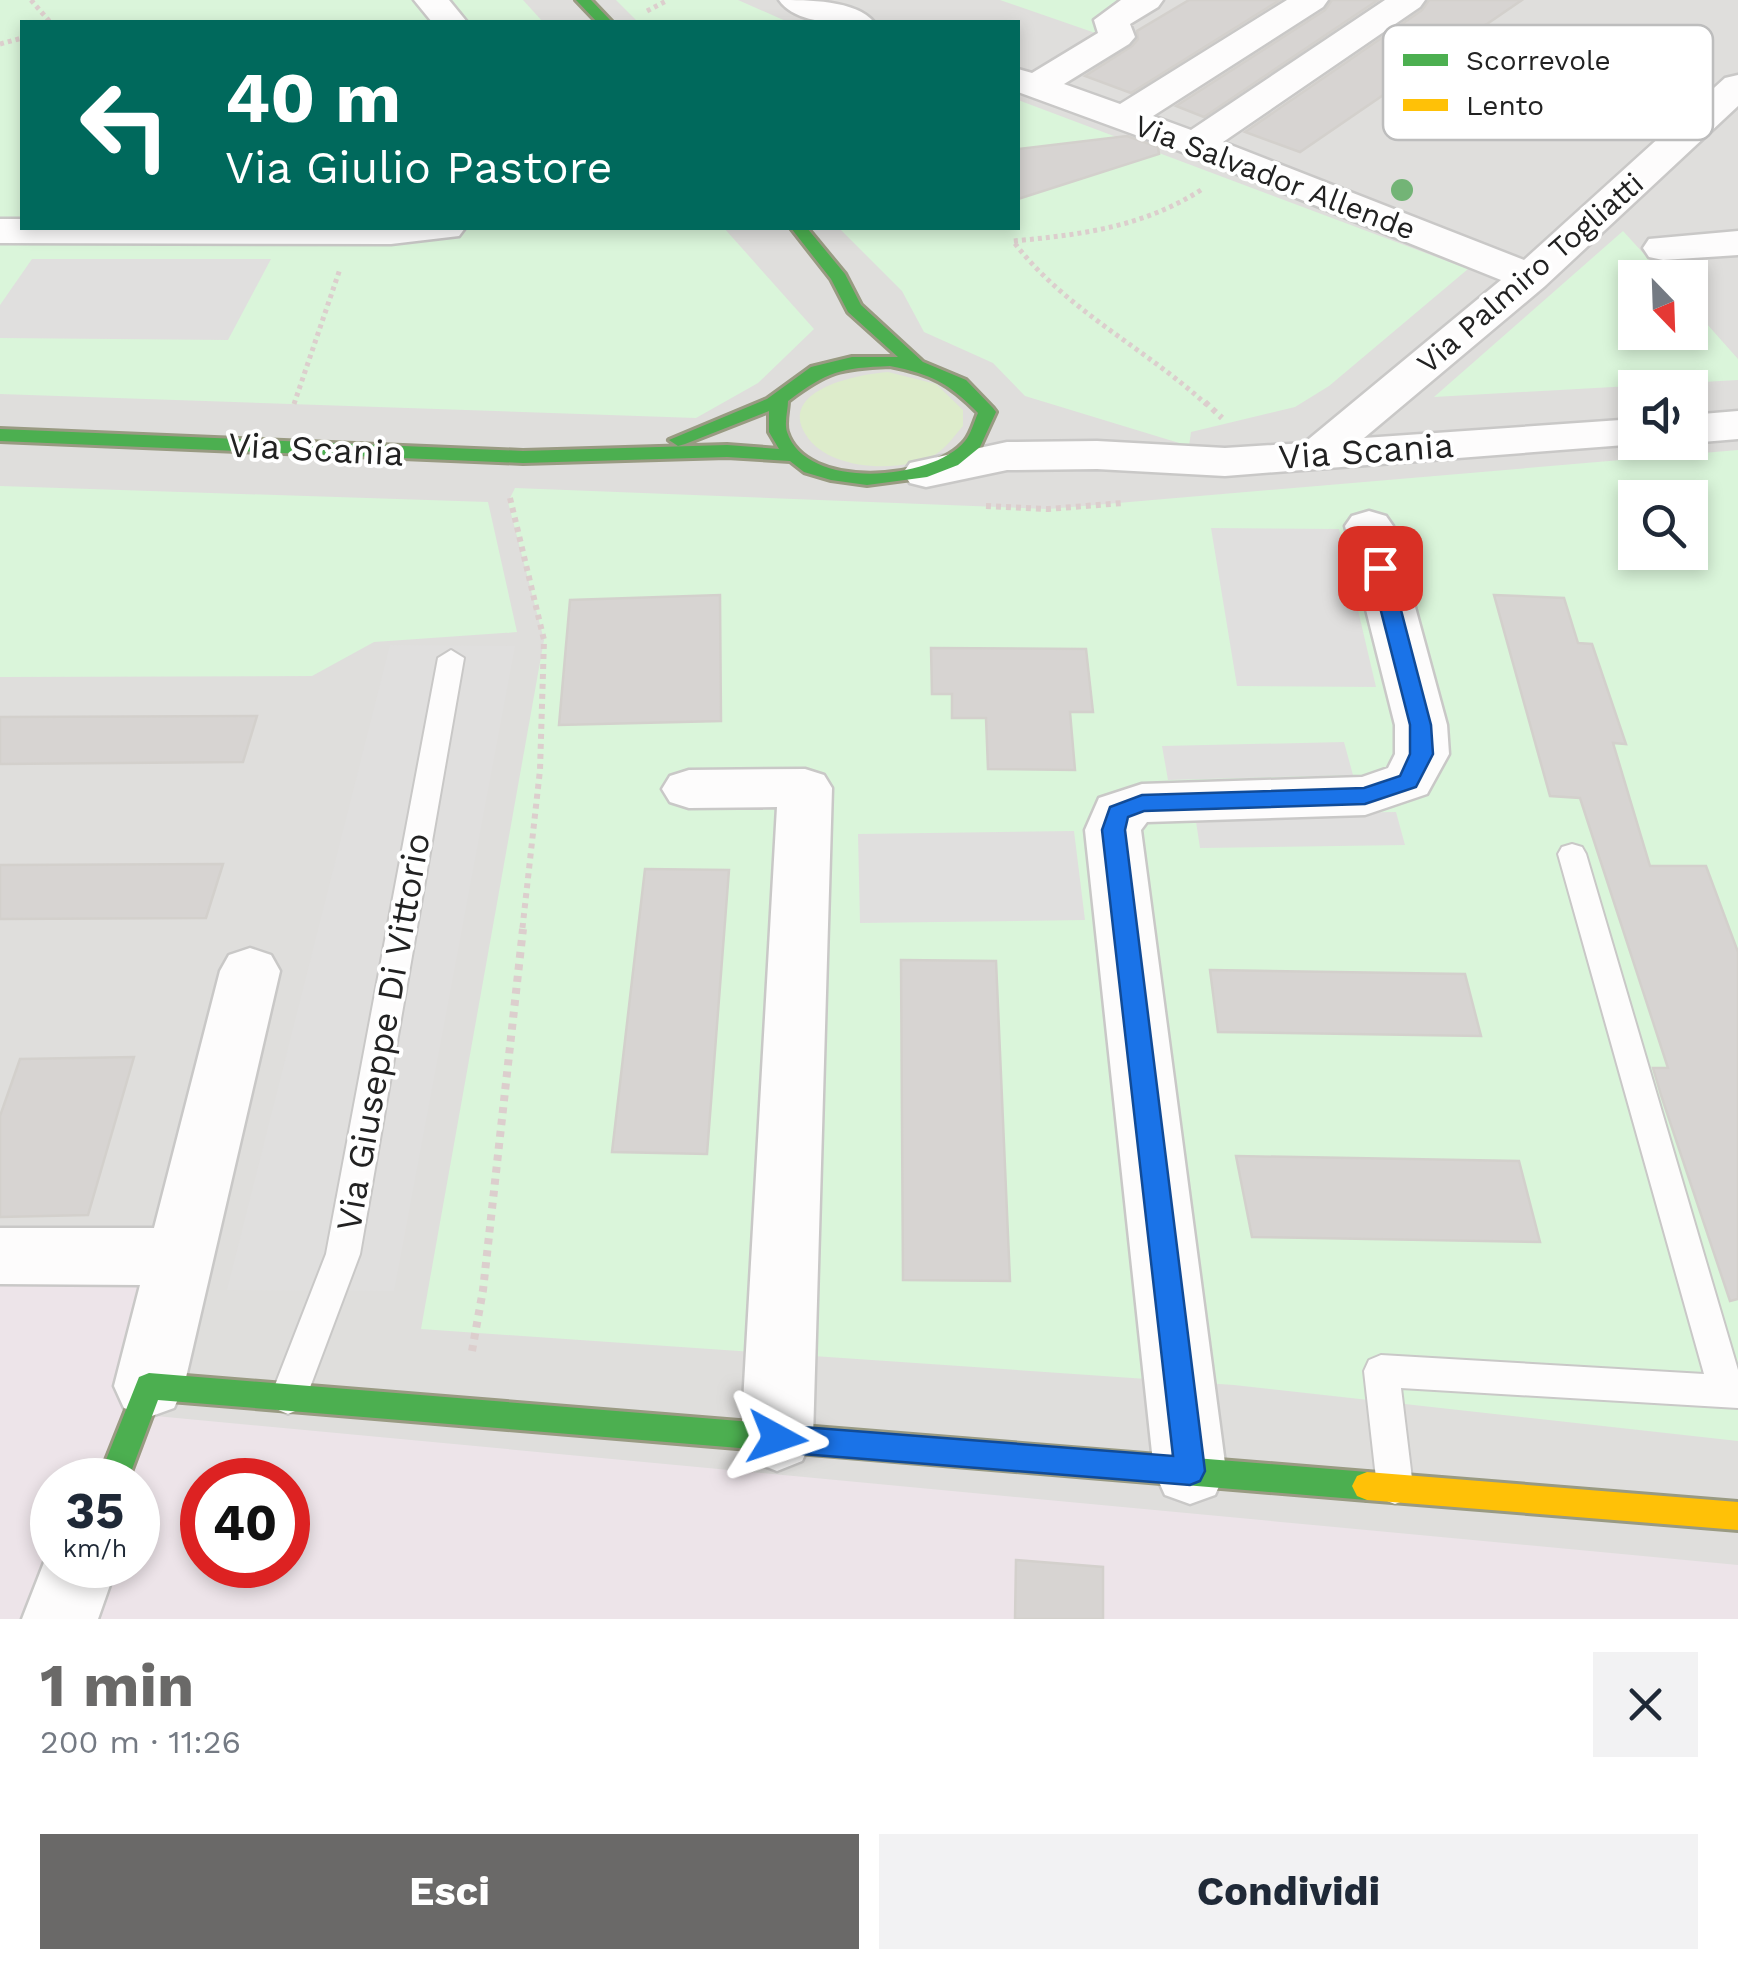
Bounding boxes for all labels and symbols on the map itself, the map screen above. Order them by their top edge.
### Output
legend [1383,25,1713,140]
text: Scorrevole [1466,44,1611,77]
text: Lento [1466,89,1544,122]
street label: Via Salvador Allende [1130,107,1420,247]
street label: Via Palmiro Togliatti [1410,165,1650,381]
north arrow [1618,260,1708,350]
street label: Via Scania [227,423,405,475]
street label: Via Scania [1277,424,1455,478]
pin [1338,526,1423,611]
street label: Via Giuseppe Di Vittorio [327,830,439,1234]
position arrow [725,1386,829,1490]
speed limit sign: 40 [180,1458,310,1588]

